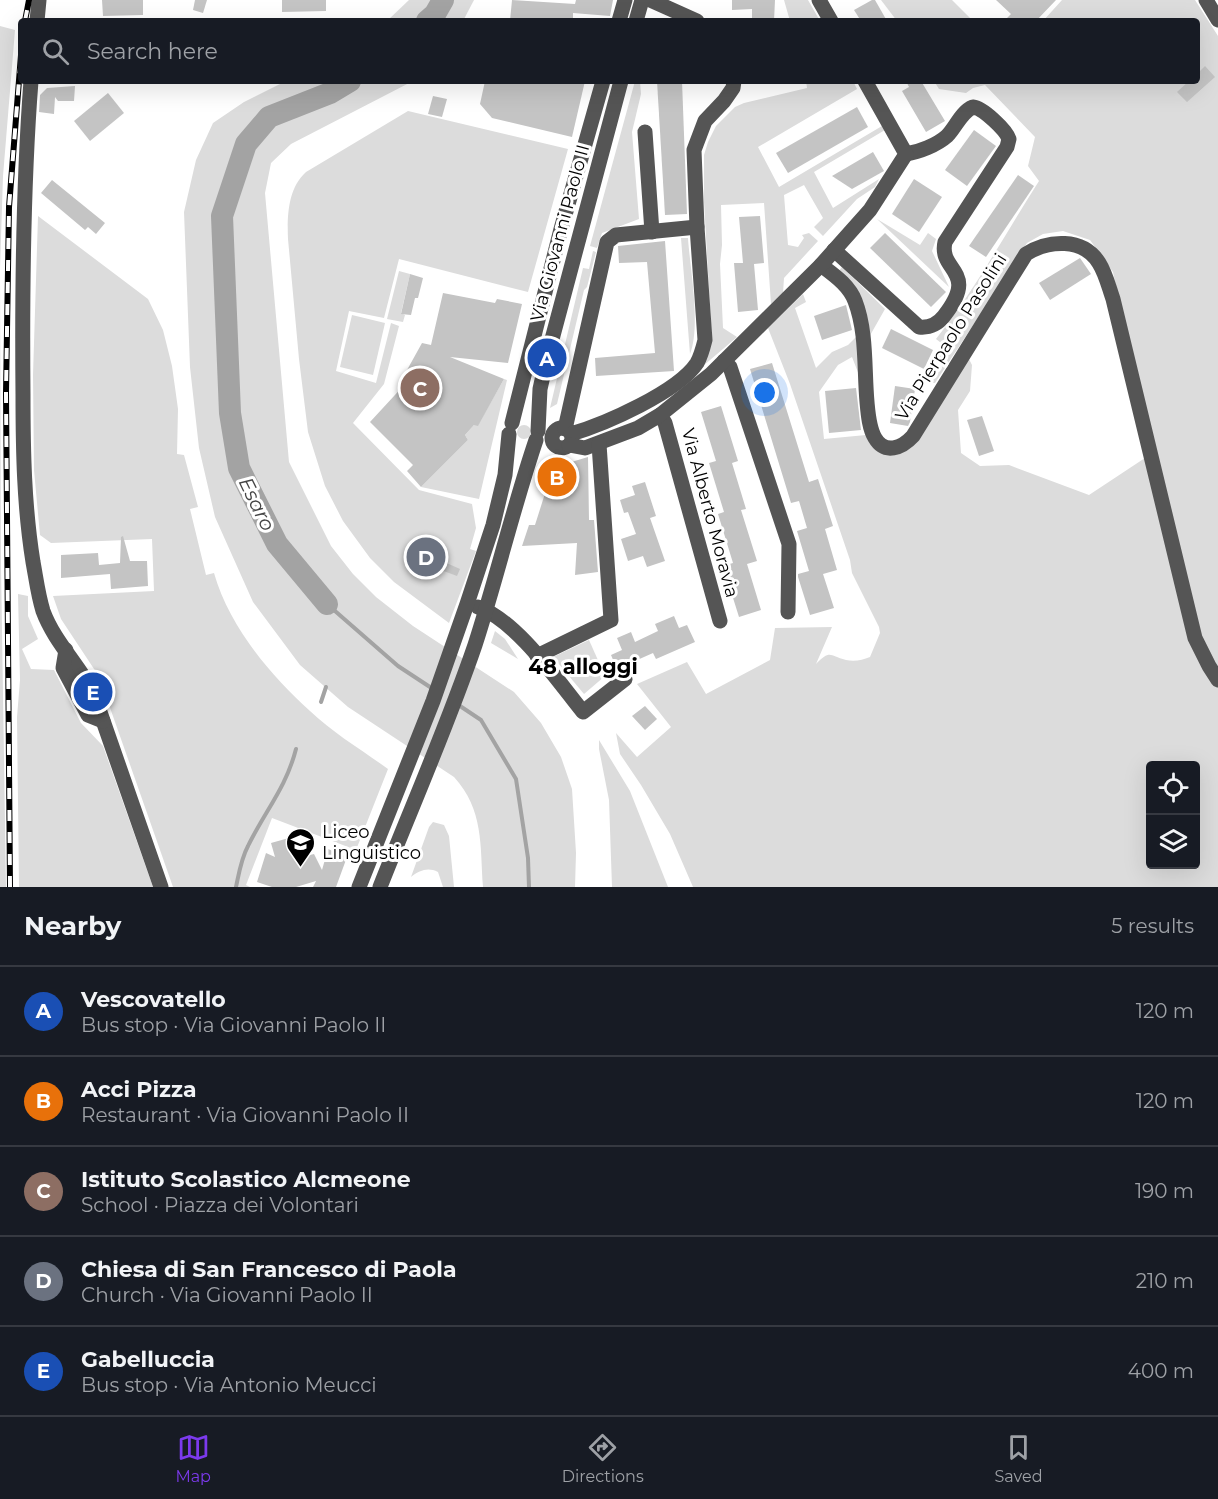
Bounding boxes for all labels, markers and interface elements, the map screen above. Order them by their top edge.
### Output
search box [18,18,1200,84]
icon: search [39,35,72,68]
text: Search here [87,38,218,65]
street label: Via Giovanni Paolo II [526,142,594,324]
street label: Via Pierpaolo Pasolini [891,249,1011,425]
pin: A [528,336,566,380]
pin: C [400,366,440,410]
your location [750,378,779,407]
street label: Via Alberto Moravia [677,426,743,600]
pin: B [538,454,576,500]
water label: Esaro [234,473,280,535]
pin: D [406,534,446,580]
district label: 48 alloggi [528,654,638,679]
pin: E [74,670,112,714]
map controls [1146,761,1200,869]
button: locate [1146,761,1200,815]
button: layers [1146,815,1200,869]
place label: Liceo Linguistico [322,821,421,864]
school or university icon: Liceo Linguistico [285,826,317,868]
text: Nearby [24,910,121,942]
text: 5 results [1111,914,1194,938]
text: Vescovatello [81,986,226,1013]
text: A [36,999,51,1023]
text: 120 m [1136,999,1194,1023]
text: Bus stop · Via Giovanni Paolo II [81,1013,386,1037]
text: Acci Pizza [81,1076,197,1103]
text: B [36,1089,51,1113]
text: 120 m [1136,1089,1194,1113]
text: Restaurant · Via Giovanni Paolo II [81,1103,409,1127]
text: Istituto Scolastico Alcmeone [81,1166,411,1193]
text: C [36,1179,51,1203]
text: 190 m [1135,1179,1194,1203]
text: School · Piazza dei Volontari [81,1193,359,1217]
text: Chiesa di San Francesco di Paola [81,1256,457,1283]
text: D [35,1269,52,1293]
text: 210 m [1136,1269,1194,1293]
text: Church · Via Giovanni Paolo II [81,1283,373,1307]
text: Gabelluccia [81,1346,215,1373]
text: E [37,1359,50,1383]
text: 400 m [1128,1359,1194,1383]
text: Bus stop · Via Antonio Meucci [81,1373,377,1397]
tab: Map [175,1431,211,1486]
tab: Directions [562,1431,644,1486]
tab: Saved [995,1431,1043,1486]

